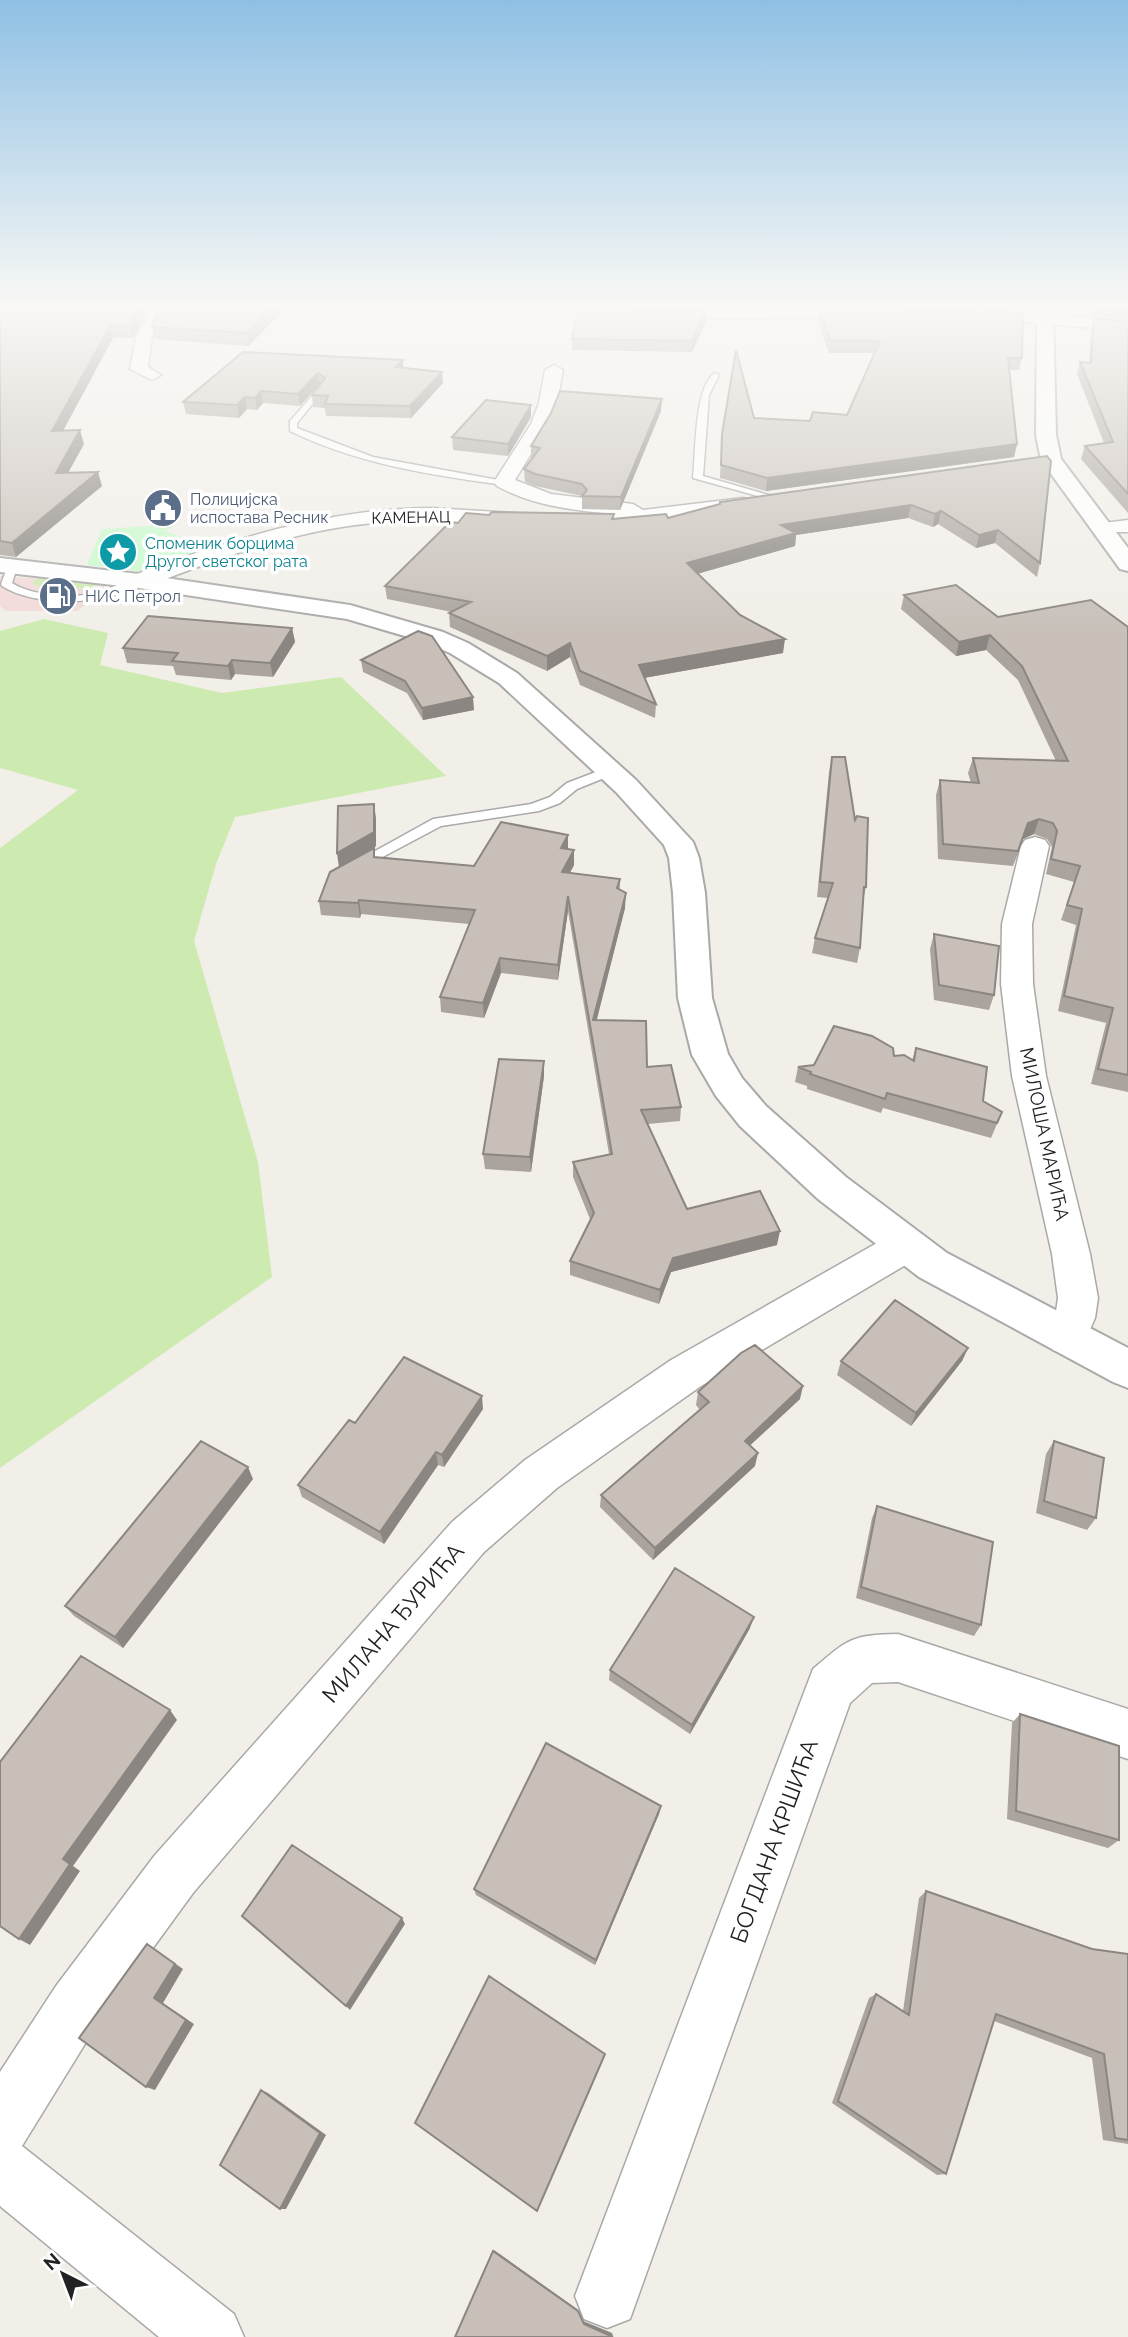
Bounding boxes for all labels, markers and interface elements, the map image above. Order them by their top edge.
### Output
public building icon: Полицијска испостава Ресник [142,487,184,529]
place label: Полицијска испостава Ресник [190,490,329,527]
street label: КАМЕНАЦ [371,507,451,528]
place icon: Споменик борцима Другог светског рата [97,531,139,573]
place label: Споменик борцима Другог светског рата [145,534,308,571]
fuel station icon: НИС Петрол [37,575,79,617]
place label: НИС Петрол [85,587,181,606]
street label: МИЛОША МАРИЋА [1016,1045,1074,1223]
street label: МИЛАНА ЂУРИЋА [316,1537,469,1708]
street label: БОГДАНА КРШИЋА [724,1735,823,1946]
north arrow [28,2239,98,2309]
text: N [39,2248,64,2274]

